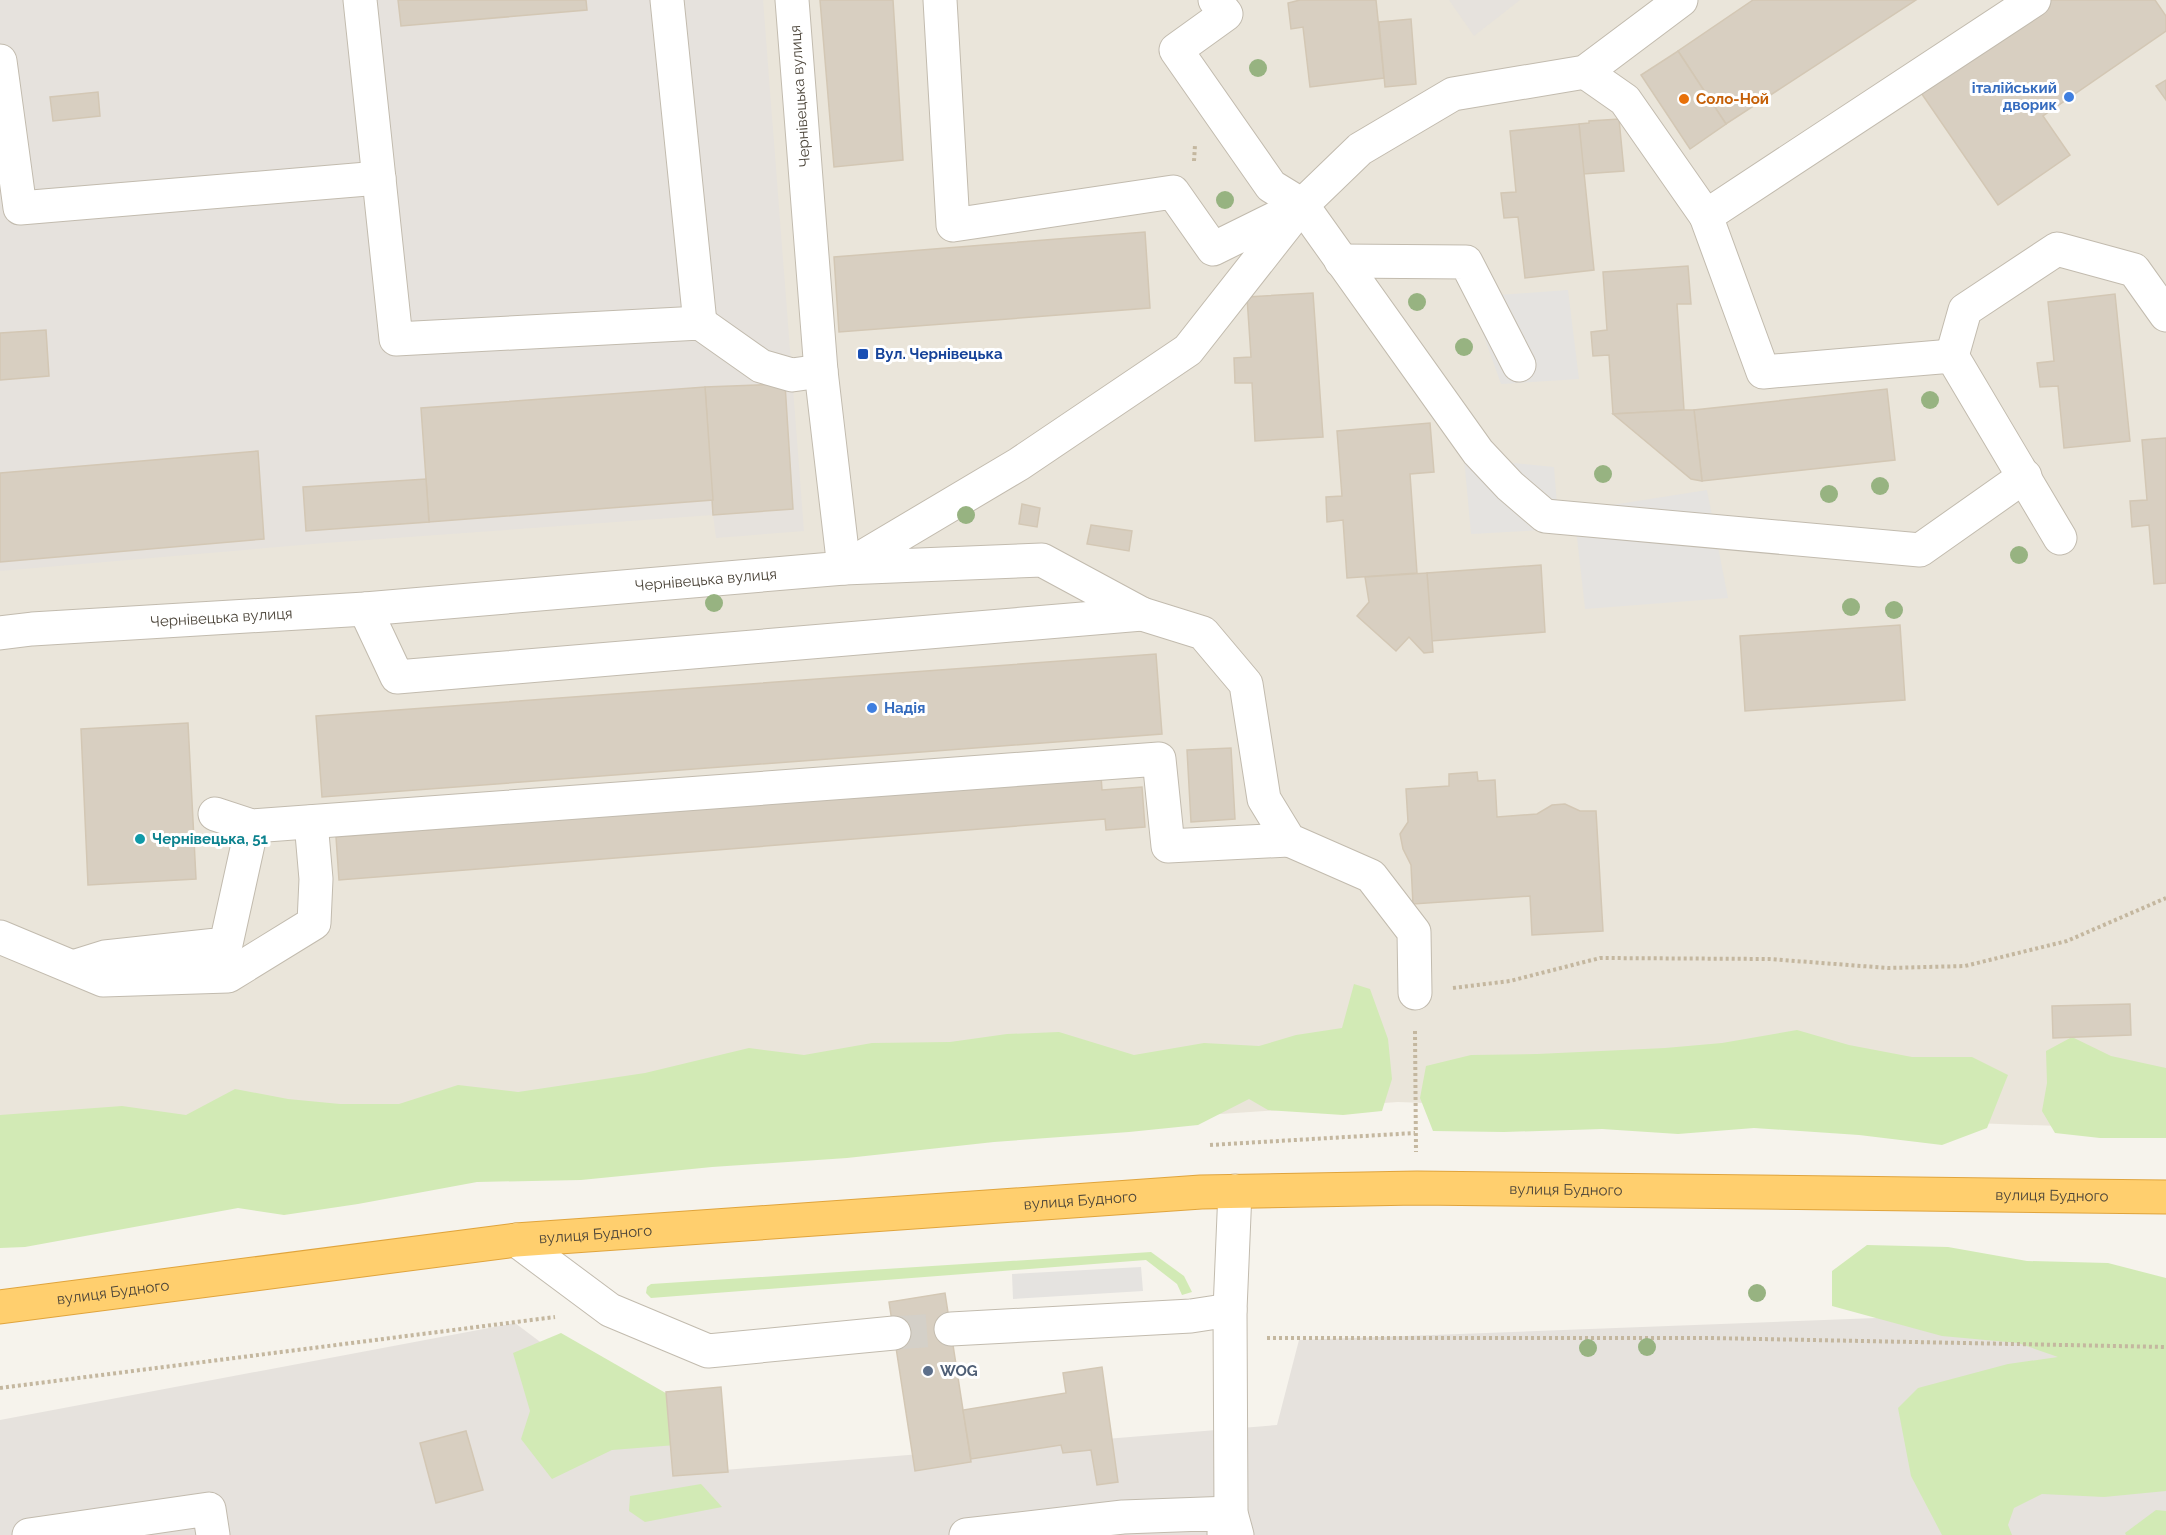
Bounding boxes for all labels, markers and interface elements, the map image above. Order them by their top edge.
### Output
street label: Чернівецька вулиця [786,24,814,168]
place label: італійський дворик [1972,79,2057,114]
place label: Соло-Ной [1696,90,1769,108]
marker: італійський дворик [2062,90,2076,104]
marker: Соло-Ной [1677,92,1691,106]
place label: Вул. Чернівецька [875,345,1003,363]
marker: Вул. Чернівецька [856,347,870,361]
street label: Чернівецька вулиця [634,565,778,595]
street label: Чернівецька вулиця [150,604,293,631]
place label: Надія [884,699,925,717]
marker: Надія [865,701,879,715]
place label: Чернівецька, 51 [152,830,269,848]
marker: Чернівецька, 51 [133,832,147,846]
street label: вулиця Будного [1509,1180,1623,1199]
street label: вулиця Будного [1995,1186,2109,1205]
street label: вулиця Будного [1023,1188,1137,1213]
street label: вулиця Будного [538,1221,653,1247]
street label: вулиця Будного [56,1276,170,1309]
place label: WOG [940,1362,978,1380]
marker: WOG [921,1364,935,1378]

